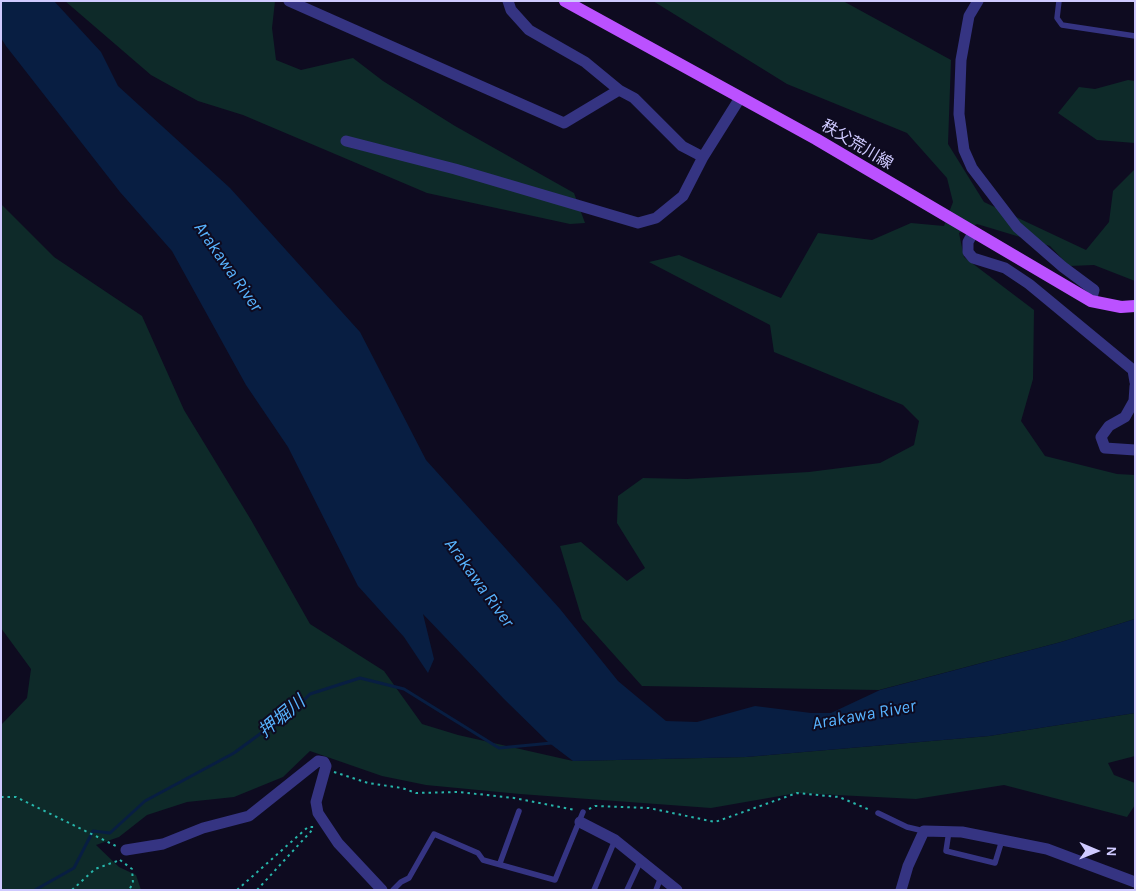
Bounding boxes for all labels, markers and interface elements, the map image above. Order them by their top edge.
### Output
street label: 秩父荒川線 [818,116,896,174]
water label: Arakawa River [189,218,267,316]
water label: Arakawa River [439,534,519,632]
water label: 押堀川 [254,691,310,743]
water label: Arakawa River [810,695,918,735]
north arrow [1071,826,1121,876]
text: N [1103,846,1120,856]

